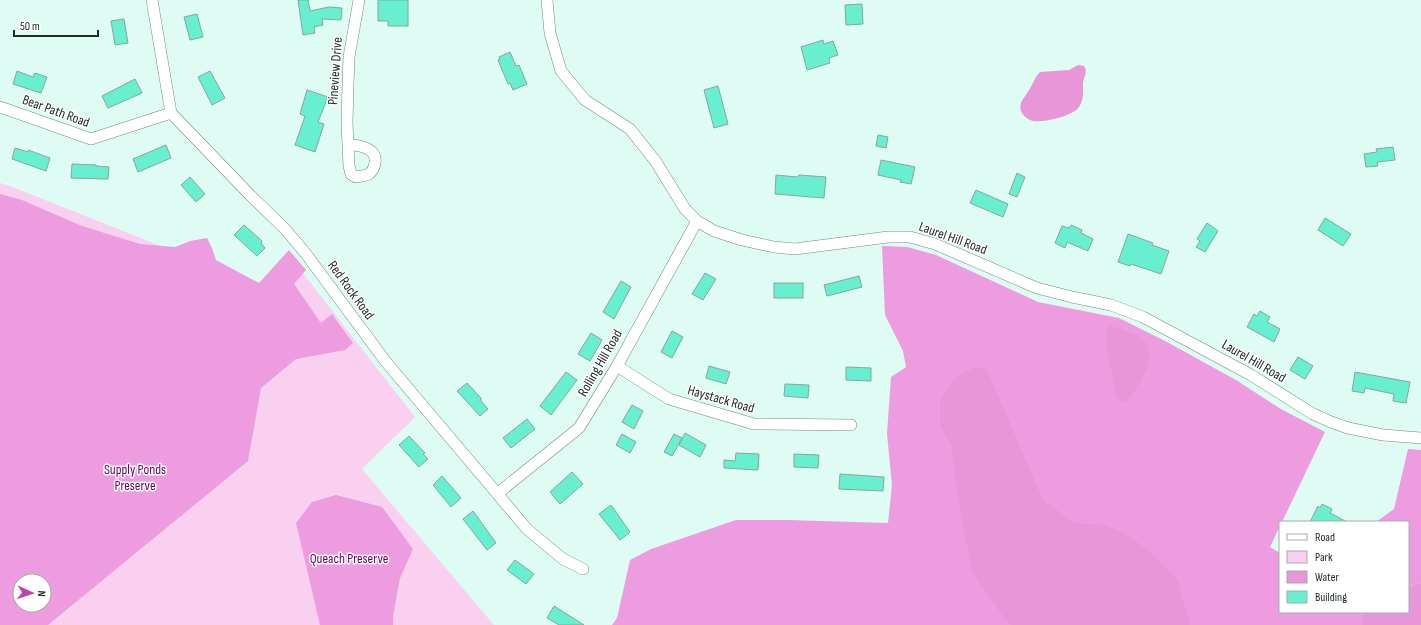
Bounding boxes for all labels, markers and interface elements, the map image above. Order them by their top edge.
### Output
scale bar [14,12,98,38]
text: 50 m [20,19,40,34]
street label: Pineview Drive [324,36,346,106]
street label: Bear Path Road [20,91,92,131]
street label: Laurel Hill Road [917,218,989,258]
street label: Red Rock Road [324,257,378,323]
street label: Rolling Hill Road [574,326,626,400]
street label: Laurel Hill Road [1219,336,1289,386]
street label: Haystack Road [686,381,757,417]
park label: Supply Ponds Preserve [104,461,166,494]
legend [1279,521,1409,613]
text: Road [1315,530,1335,545]
park label: Queach Preserve [310,550,388,567]
text: Park [1315,550,1333,565]
text: Water [1315,570,1339,585]
north arrow [12,573,52,613]
text: N [35,590,48,597]
text: Building [1315,590,1347,605]

